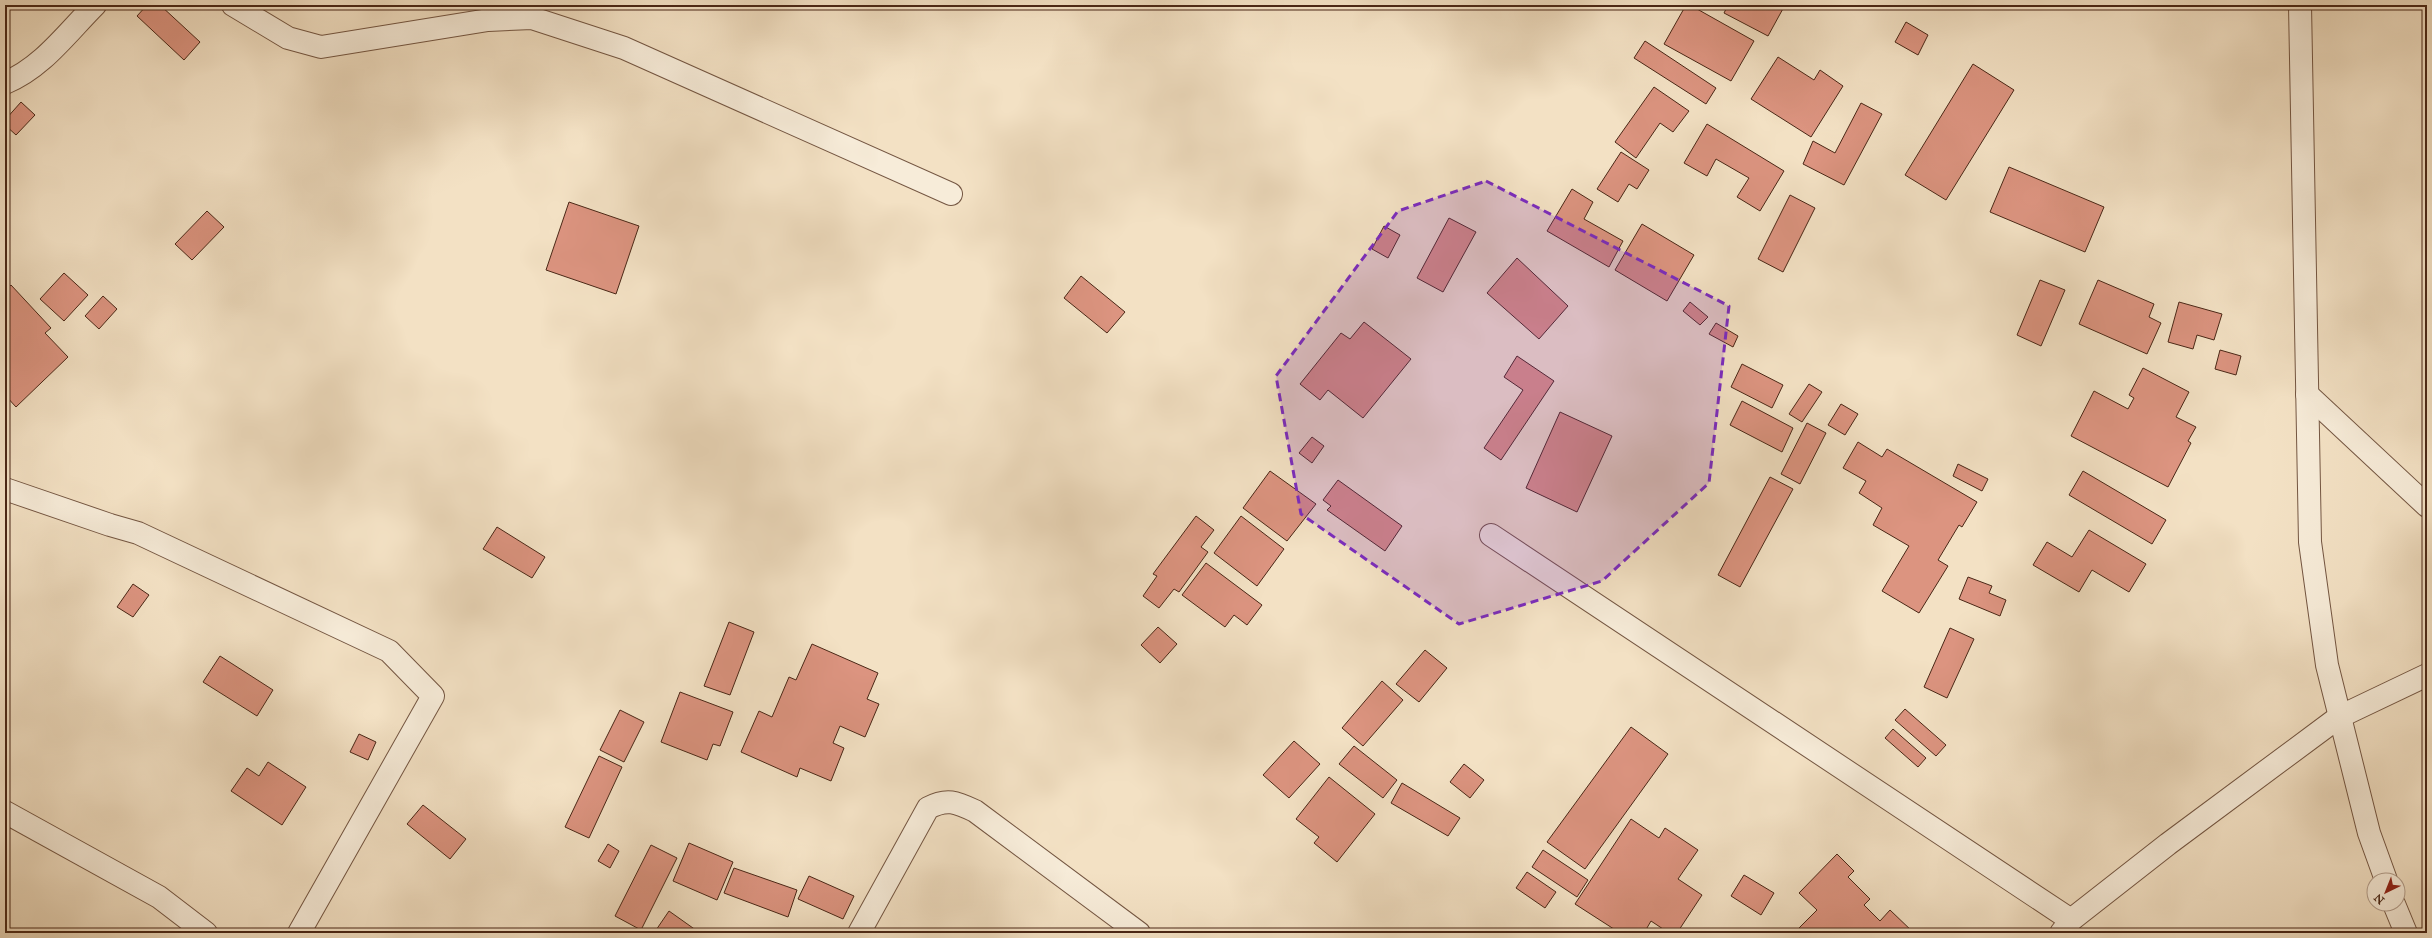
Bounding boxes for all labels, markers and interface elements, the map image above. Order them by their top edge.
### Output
north arrow [2366,872,2406,912]
text: N [2371,891,2387,907]

